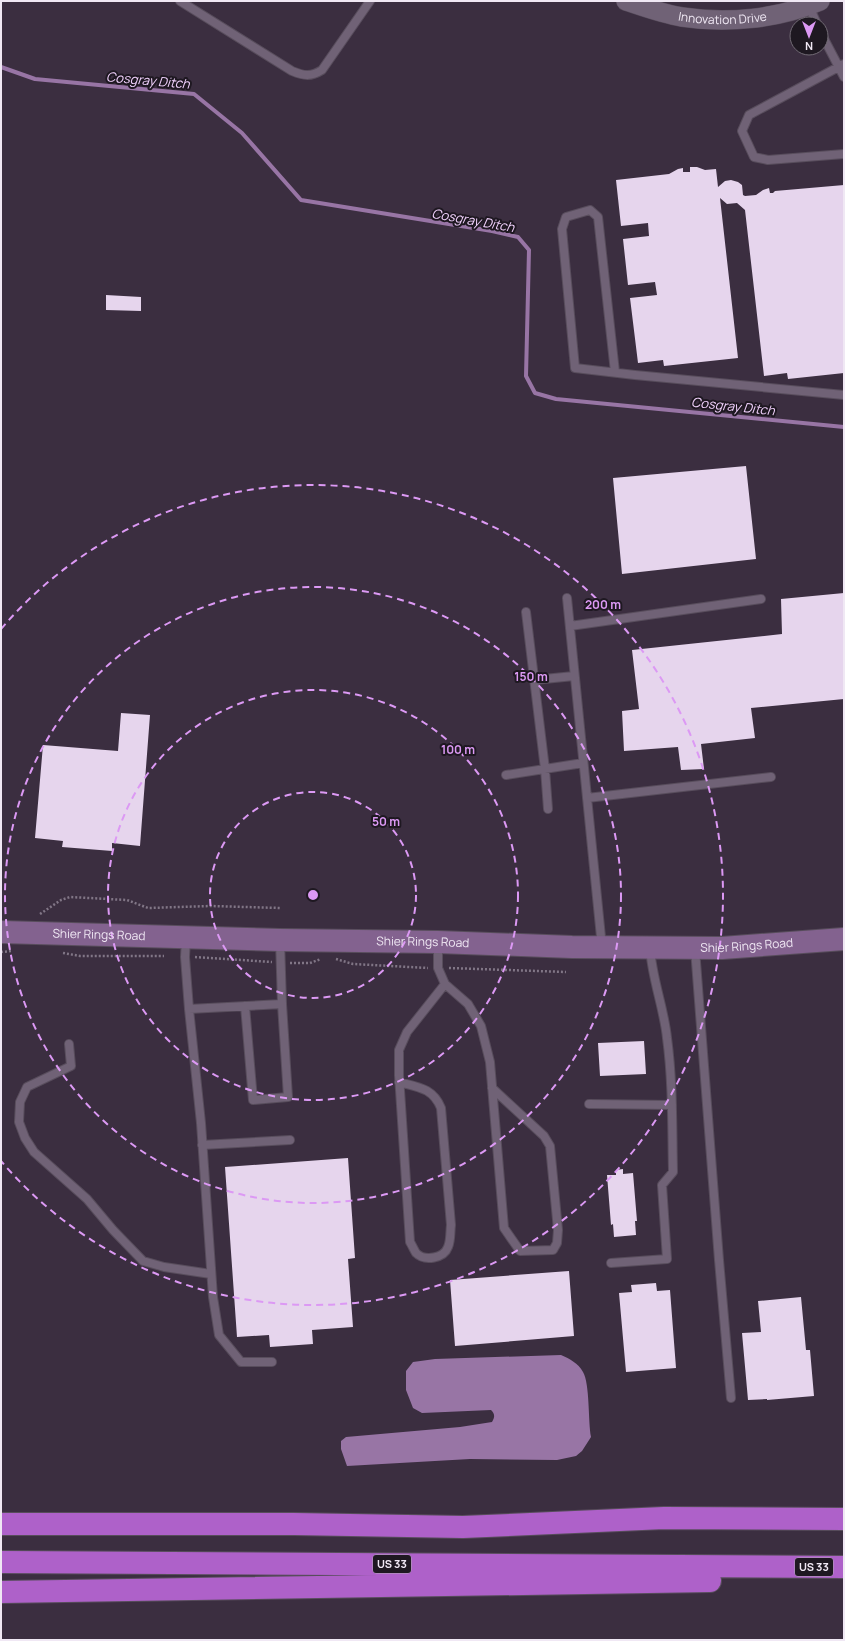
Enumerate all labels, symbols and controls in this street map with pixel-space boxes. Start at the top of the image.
street label: Innovation Drive [677,7,768,28]
north arrow [789,16,829,56]
text: N [805,39,813,54]
water label: Cosgray Ditch [105,67,192,93]
water label: Cosgray Ditch [430,204,517,236]
water label: Cosgray Ditch [690,393,777,419]
text: 200 m [585,596,621,613]
text: 150 m [514,668,548,685]
text: 100 m [441,741,475,758]
text: 50 m [372,813,400,830]
centre of rings [306,888,320,902]
street label: Shier Rings Road [52,924,146,944]
street label: Shier Rings Road [376,932,470,951]
street label: Shier Rings Road [700,934,794,956]
road number: US 33 [373,1555,411,1573]
road number: US 33 [795,1558,833,1576]

